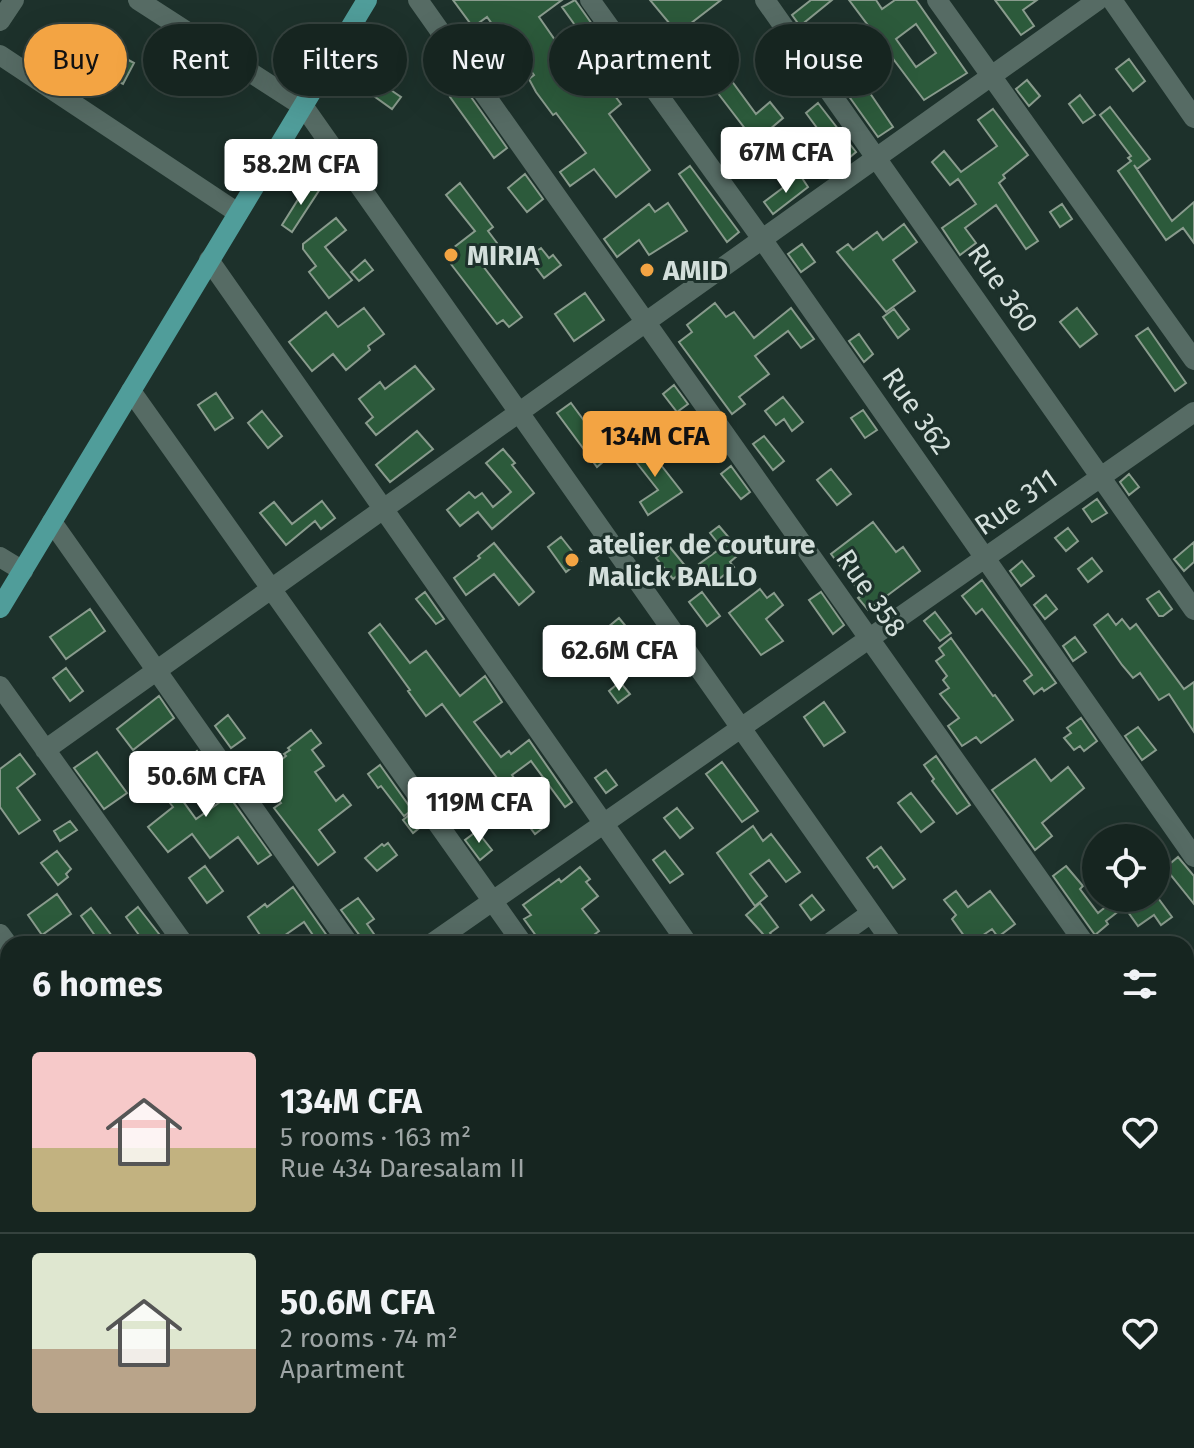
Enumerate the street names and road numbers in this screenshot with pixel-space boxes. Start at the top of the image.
street label: Rue 360 [961,237,1045,339]
street label: Rue 362 [875,361,959,461]
street label: Rue 311 [968,462,1064,542]
street label: Rue 358 [829,543,913,643]

